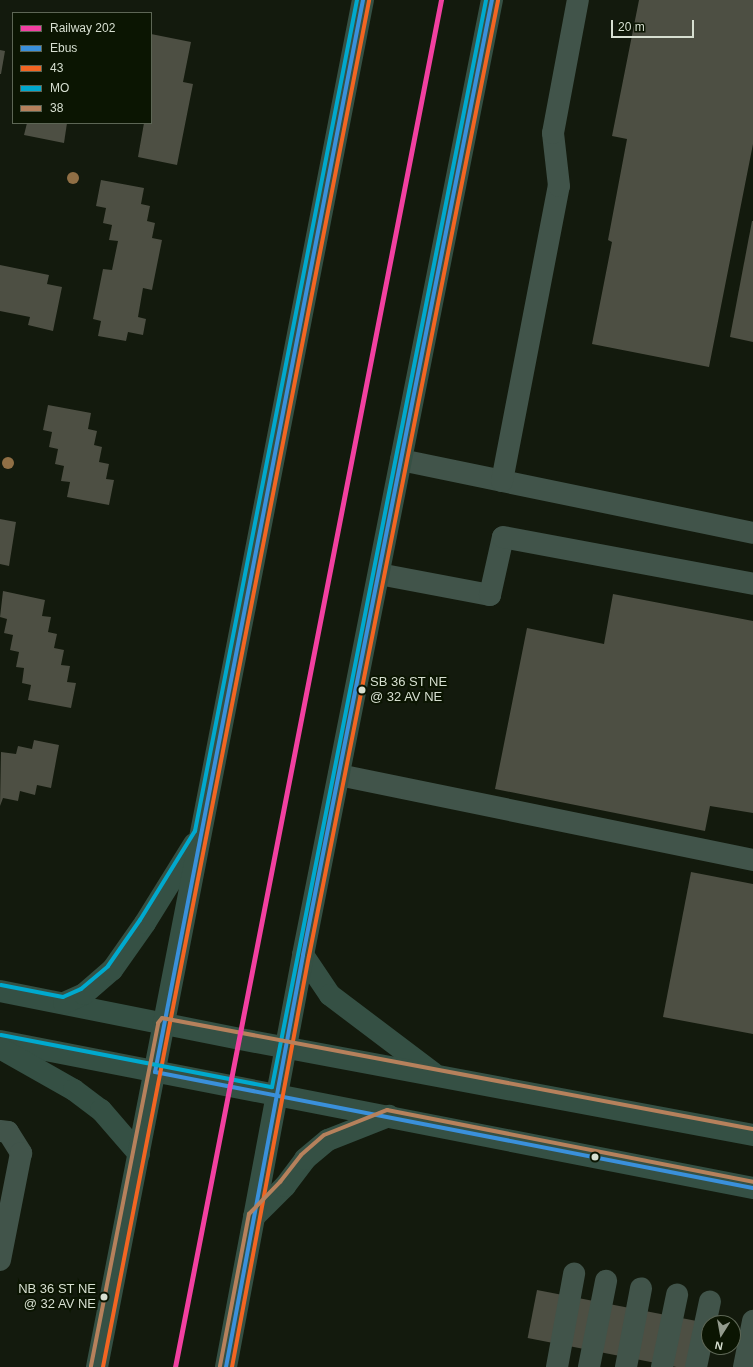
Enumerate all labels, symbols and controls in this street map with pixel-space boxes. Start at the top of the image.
legend [12,12,152,124]
scale bar [613,12,696,38]
text: 20 m [618,20,645,34]
text: Railway 202 [50,21,115,35]
text: Ebus [50,41,77,55]
text: 43 [50,61,63,75]
text: MO [50,81,69,95]
text: 38 [50,101,63,115]
place label: SB 36 ST NE @ 32 AV NE [370,675,447,706]
marker: SB 36 ST NE @ 32 AV NE [357,685,367,695]
unlabelled marker [590,1152,600,1162]
place label: NB 36 ST NE @ 32 AV NE [18,1282,96,1313]
marker: NB 36 ST NE @ 32 AV NE [99,1292,109,1302]
north arrow [701,1315,741,1355]
text: N [714,1339,724,1352]

